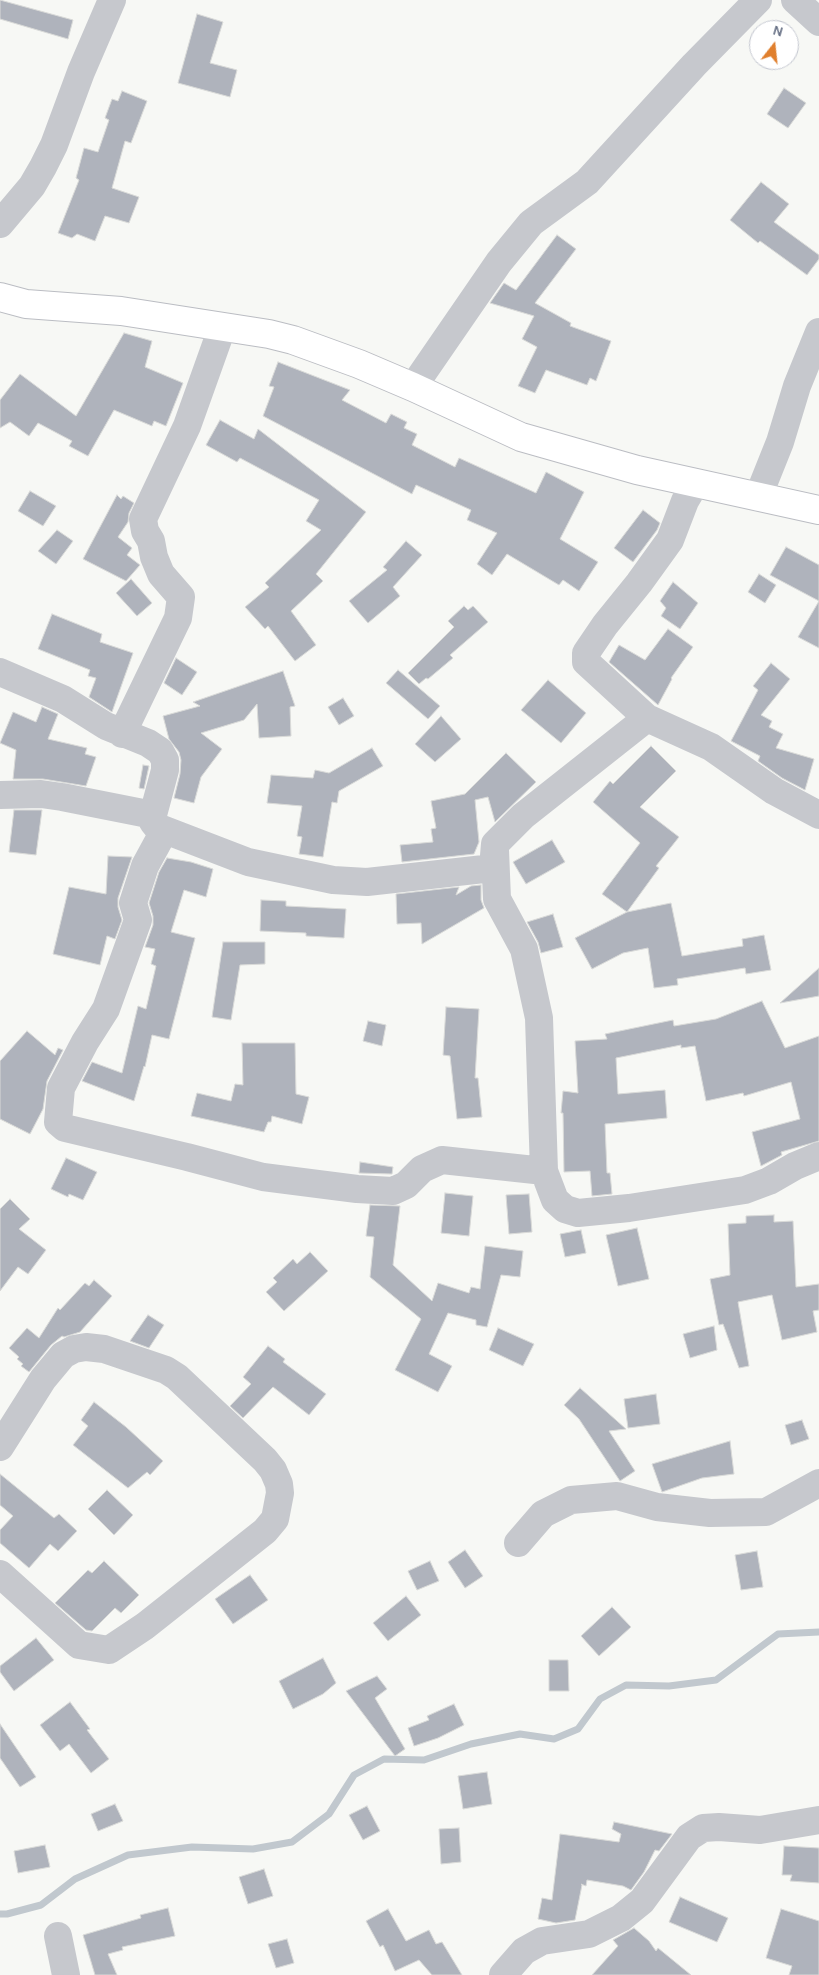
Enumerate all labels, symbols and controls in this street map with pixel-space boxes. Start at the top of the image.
north arrow [749,20,799,70]
text: N [771,22,785,41]

